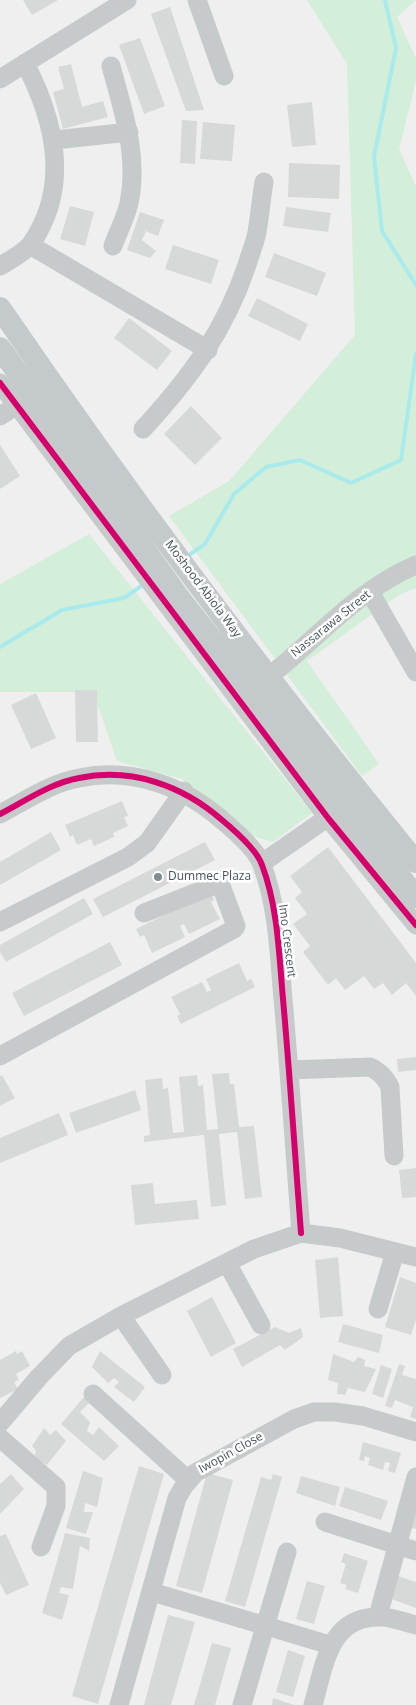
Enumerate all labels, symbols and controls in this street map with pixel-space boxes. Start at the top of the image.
street label: Moshood Abiola Way [162,538,244,640]
street label: Nassarawa Street [288,588,374,660]
place label: Dummec Plaza [168,870,251,884]
marker: Dummec Plaza [152,871,164,883]
street label: Imo Crescent [275,903,299,979]
street label: Iwopin Close [196,1429,266,1477]

